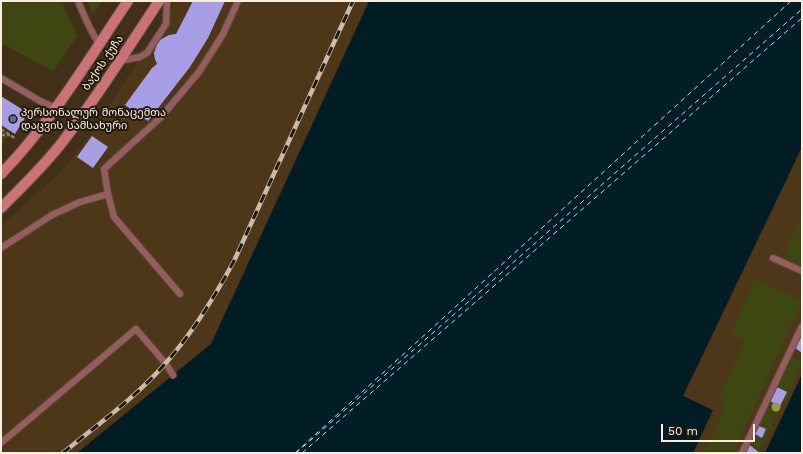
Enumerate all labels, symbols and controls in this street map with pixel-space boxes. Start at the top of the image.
street label: ბაქოს ქუჩა [80,33,126,93]
place label: პერსონალურ მონაცემთა დაცვის სამსახური [21,106,166,132]
marker: პერსონალურ მონაცემთა დაცვის სამსახური [8,114,18,124]
scale bar [663,416,757,442]
text: 50 m [668,424,698,438]

